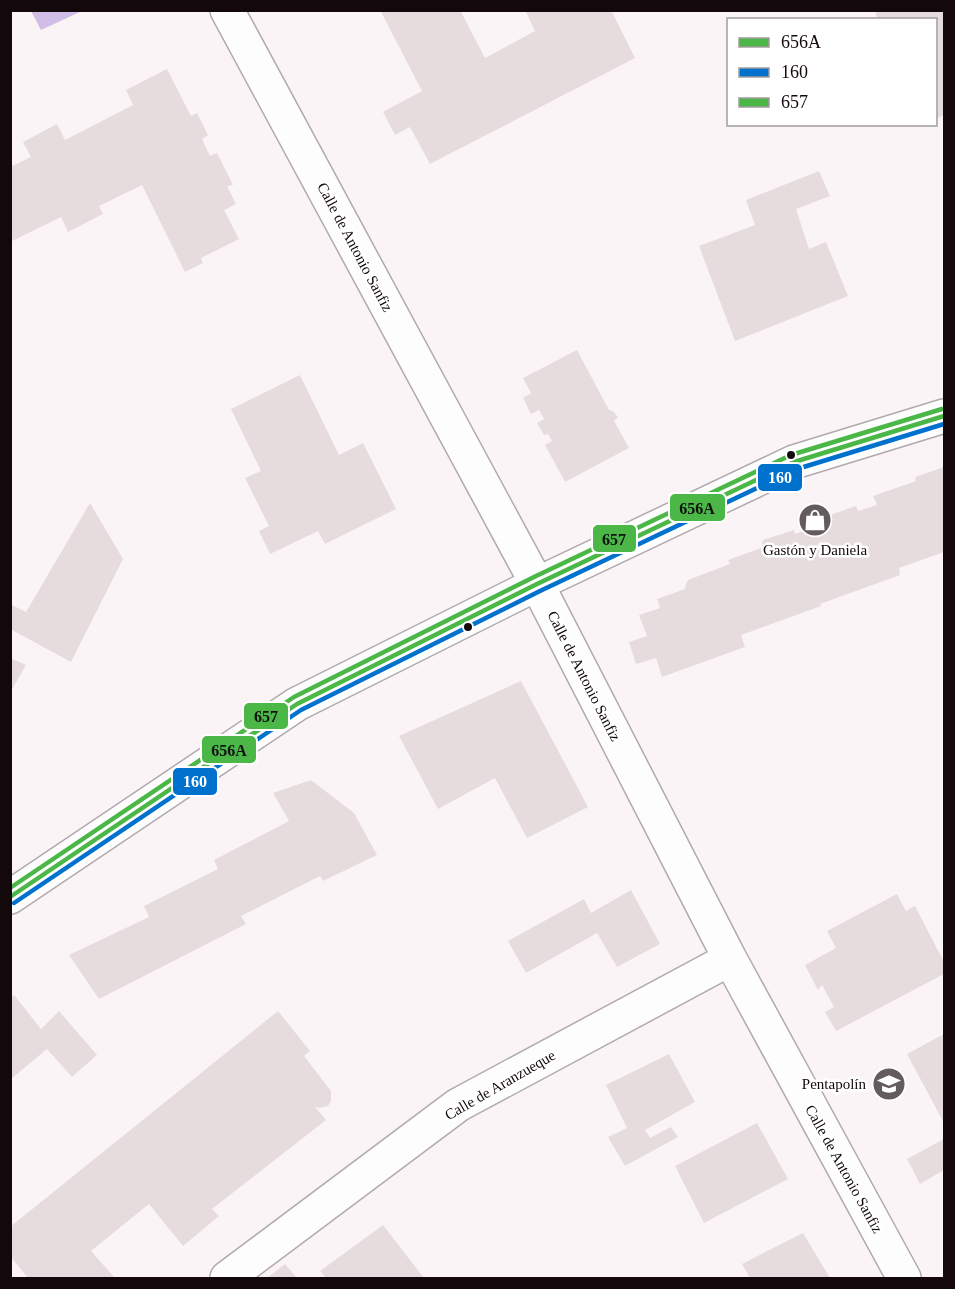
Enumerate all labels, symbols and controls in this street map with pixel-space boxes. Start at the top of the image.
legend [727,18,937,126]
text: 656A [781,32,821,52]
text: 160 [781,62,808,82]
text: 657 [781,92,808,112]
street label: Calle de Antonio Sanfiz [314,180,396,315]
unlabelled marker [785,449,797,461]
line badge: 160 [757,463,803,492]
text: 160 [768,469,792,486]
line badge: 656A [669,493,726,522]
text: 656A [679,500,715,517]
shop icon: Gastón y Daniela [797,502,833,538]
line badge: 657 [592,524,637,553]
text: 657 [602,531,626,548]
place label: Gastón y Daniela [763,542,867,558]
street label: Calle de Antonio Sanfiz [544,608,624,744]
unlabelled marker [462,621,474,633]
line badge: 657 [243,702,289,730]
text: 657 [254,708,278,725]
line badge: 656A [201,735,257,764]
text: 656A [211,742,247,759]
line badge: 160 [172,767,218,796]
text: 160 [183,773,207,790]
street label: Calle de Aranzueque [442,1047,558,1123]
school or university icon: Pentapolín [871,1066,907,1102]
place label: Pentapolín [802,1076,866,1092]
street label: Calle de Antonio Sanfiz [802,1102,886,1236]

